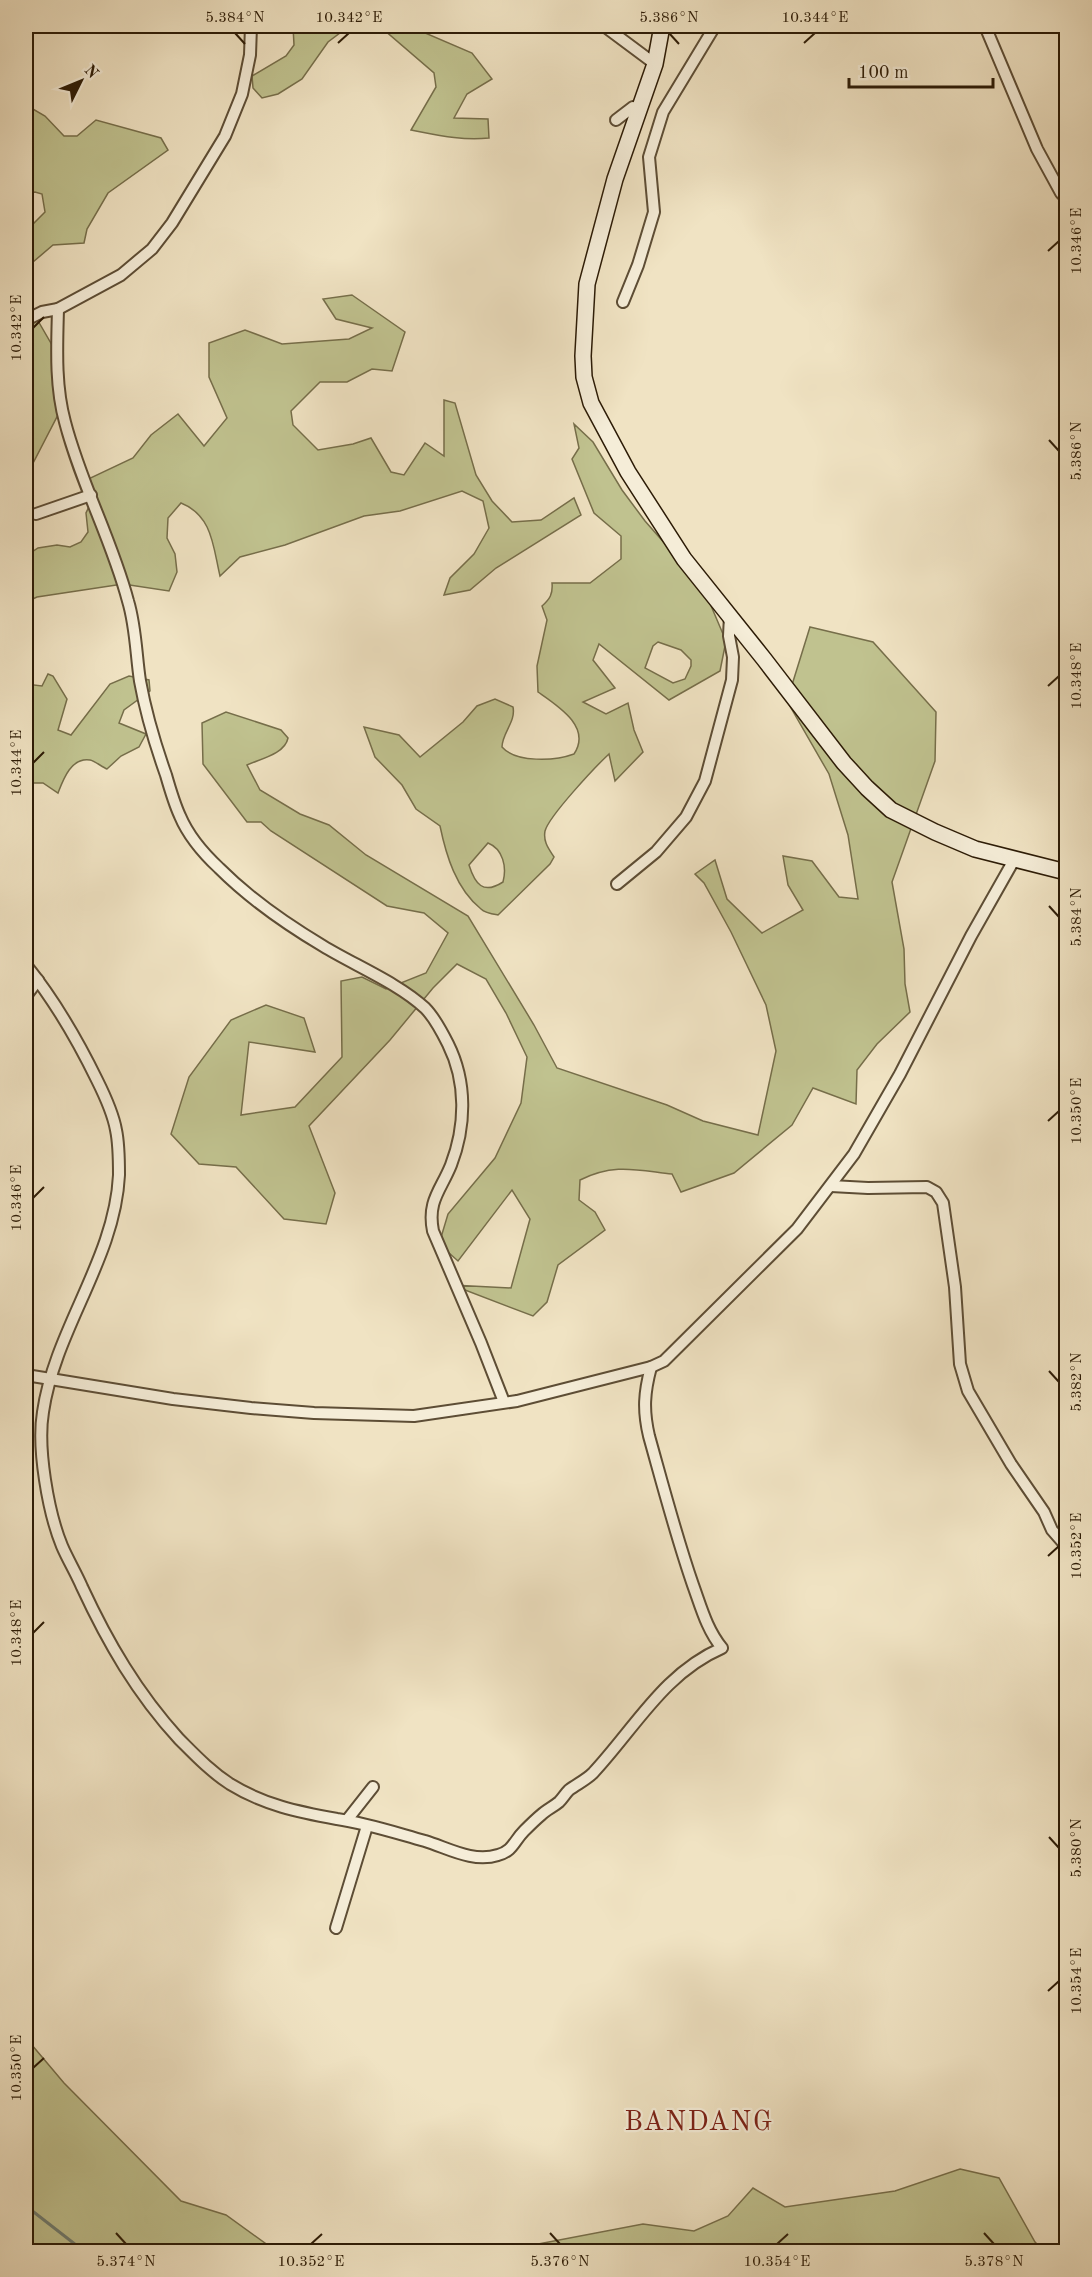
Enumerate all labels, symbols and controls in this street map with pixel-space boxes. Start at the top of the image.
text: 5.384°N [205,11,265,26]
text: 10.342°E [316,11,382,26]
text: 5.386°N [639,11,699,26]
text: 10.344°E [782,11,848,26]
north arrow [51,51,111,111]
scale bar [849,51,993,89]
text: N [80,62,101,83]
text: 100 m [858,64,909,82]
text: 10.346°E [1070,208,1085,274]
text: 10.342°E [10,295,25,361]
text: 5.386°N [1070,421,1085,481]
text: 10.348°E [1070,643,1085,709]
text: 10.344°E [10,730,25,796]
text: 5.384°N [1070,887,1085,947]
text: 10.350°E [1070,1078,1085,1144]
text: 10.346°E [10,1165,25,1231]
text: 5.382°N [1070,1352,1085,1412]
text: 10.352°E [1070,1513,1085,1579]
text: 10.348°E [10,1600,25,1666]
text: 5.380°N [1070,1818,1085,1878]
text: 10.354°E [1070,1948,1085,2014]
text: 10.350°E [10,2035,25,2101]
district label: BANDANG [624,2109,774,2136]
text: 5.374°N [96,2255,156,2270]
text: 10.352°E [278,2255,344,2270]
text: 5.376°N [530,2255,590,2270]
text: 10.354°E [744,2255,810,2270]
text: 5.378°N [964,2255,1024,2270]

